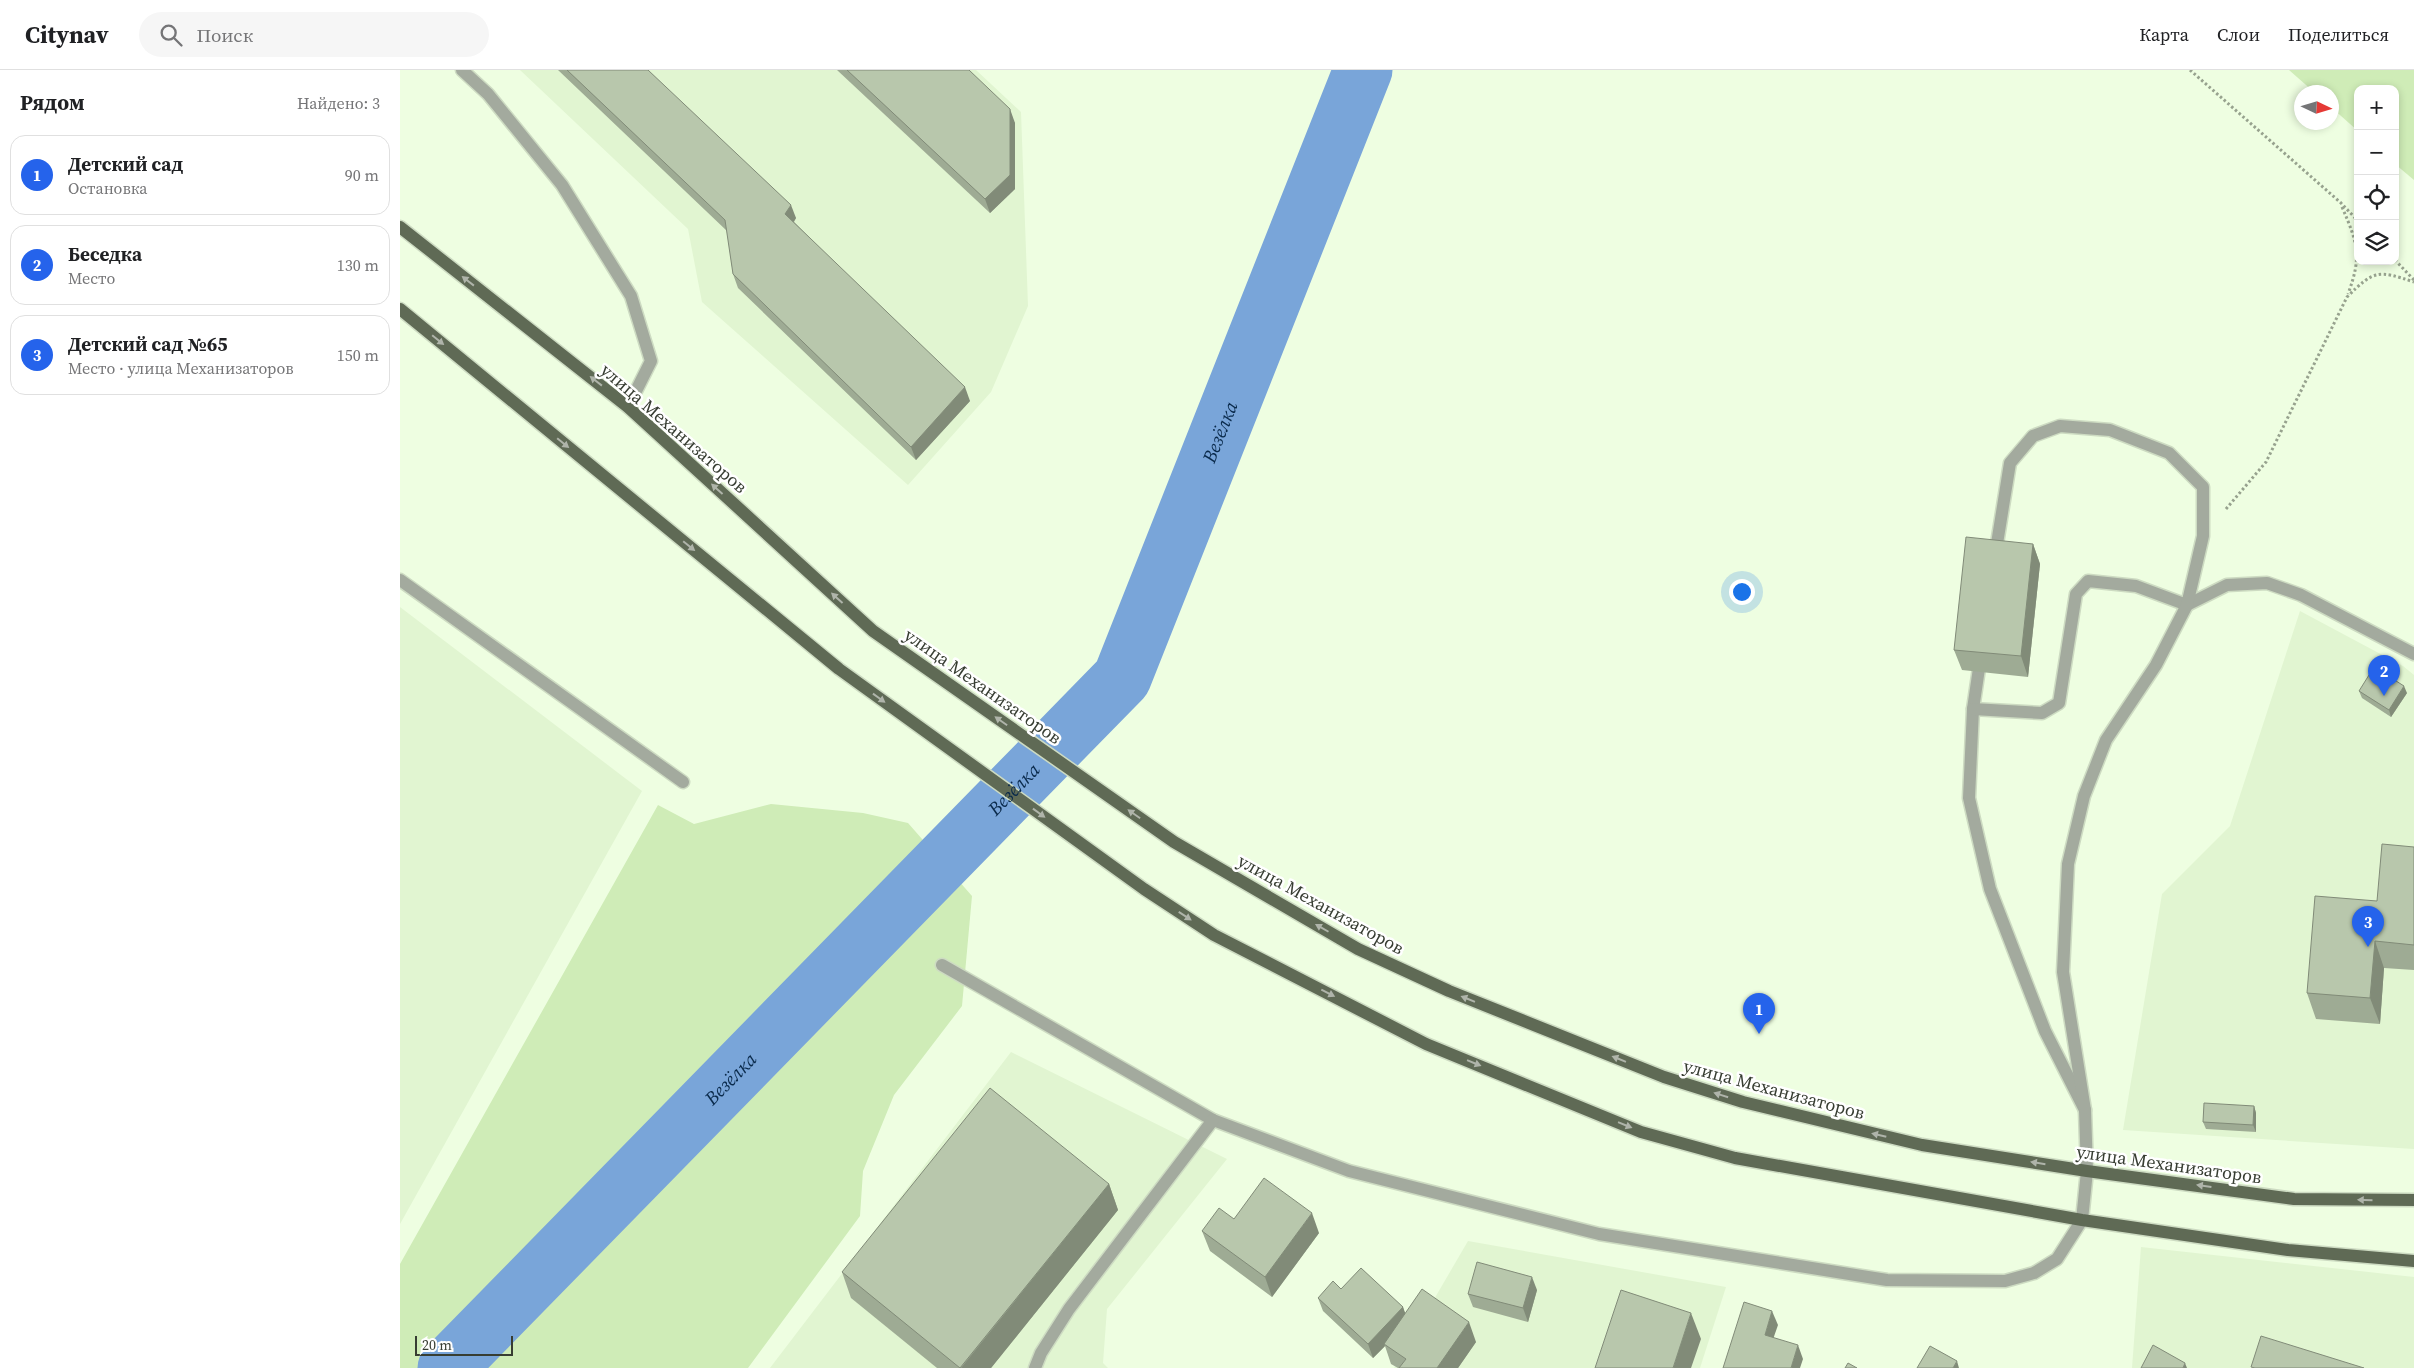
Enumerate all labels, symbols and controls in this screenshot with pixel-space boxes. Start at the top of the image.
search box [139,12,489,57]
text: Citynav [25,18,109,51]
icon: search [157,21,185,49]
text: Поиск [197,22,253,48]
text: Карта [2139,22,2189,47]
text: Слои [2217,22,2260,47]
text: Поделиться [2288,22,2389,47]
north arrow [2294,85,2339,130]
map controls [2354,85,2399,265]
button: + [2354,85,2399,130]
text: Рядом [20,88,85,117]
text: Найдено: 3 [297,92,380,114]
button: − [2354,130,2399,175]
text: Детский сад [68,151,183,177]
text: 1 [33,164,41,186]
text: 90 m [345,164,379,186]
button: locate [2354,175,2399,220]
text: Остановка [68,177,147,199]
button: layers [2354,220,2399,265]
text: Беседка [68,241,142,267]
text: 2 [33,254,41,276]
text: 130 m [337,254,379,276]
text: Место [68,267,115,289]
one-way arrow [462,275,475,286]
text: Детский сад №65 [68,331,228,357]
one-way arrow [431,334,443,346]
text: 3 [33,344,41,366]
text: 150 m [337,344,379,366]
text: Место · улица Механизаторов [68,357,293,379]
street label: улица Механизаторов [595,357,753,499]
one-way arrow [589,376,602,387]
water label: Везёлка [1195,397,1243,467]
one-way arrow [557,438,570,449]
one-way arrow [712,483,724,495]
one-way arrow [682,541,695,552]
your location [1729,579,1755,605]
one-way arrow [832,592,844,604]
street label: улица Механизаторов [899,622,1067,750]
pin: 2 [2368,655,2400,696]
one-way arrow [872,693,886,703]
one-way arrow [995,716,1008,726]
water label: Везёлка [981,757,1045,822]
one-way arrow [1032,808,1046,818]
one-way arrow [1128,809,1141,819]
street label: улица Механизаторов [1233,848,1409,960]
pin: 3 [2352,906,2384,947]
one-way arrow [1178,911,1192,921]
one-way arrow [1315,923,1328,932]
one-way arrow [1321,989,1335,997]
pin: 1 [1743,993,1775,1034]
one-way arrow [1460,995,1475,1003]
water label: Везёлка [698,1046,762,1111]
street label: улица Механизаторов [1681,1053,1867,1125]
one-way arrow [1611,1055,1626,1063]
one-way arrow [1467,1060,1481,1068]
one-way arrow [1713,1091,1728,1099]
one-way arrow [1617,1122,1632,1130]
one-way arrow [1871,1131,1886,1139]
street label: улица Механизаторов [2075,1139,2263,1189]
one-way arrow [2030,1159,2046,1167]
one-way arrow [2195,1182,2211,1190]
one-way arrow [2357,1195,2373,1203]
scale bar [415,1333,512,1356]
text: 20 m [422,1335,452,1355]

